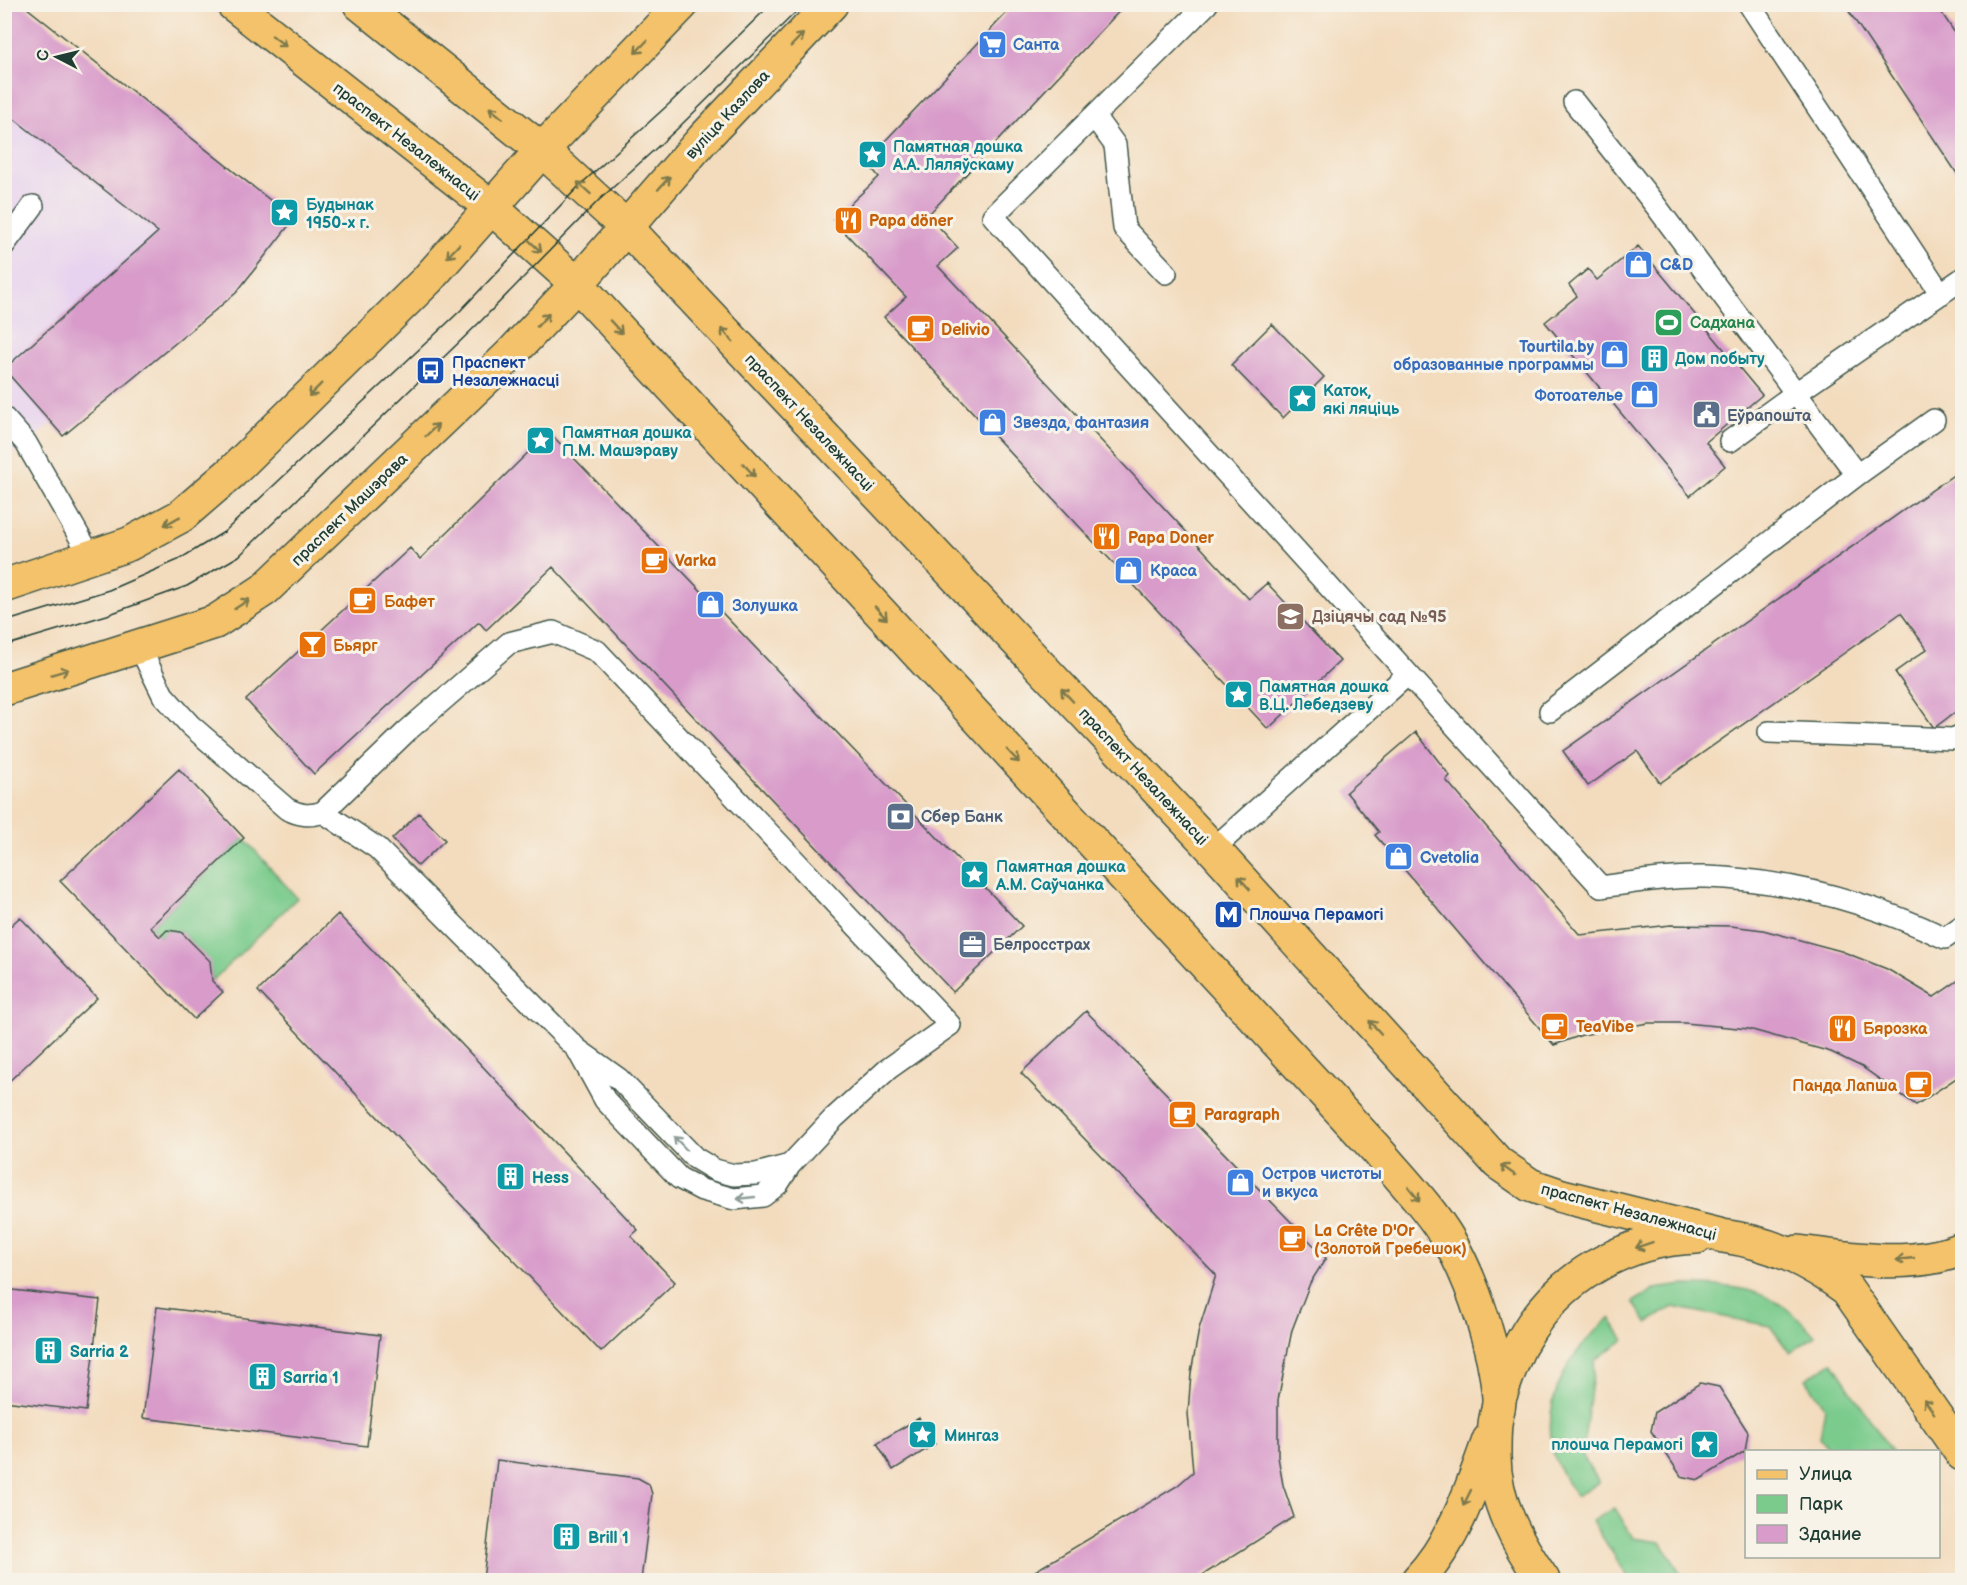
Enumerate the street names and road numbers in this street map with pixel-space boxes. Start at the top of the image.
street label: вуліца Казлова [682,66,775,163]
street label: праспект Незалежнасці [329,79,483,205]
street label: праспект Незалежнасці [740,350,878,496]
street label: праспект Машэрава [288,449,412,570]
street label: праспект Незалежнасці [1074,704,1212,850]
street label: праспект Незалежнасці [1539,1180,1718,1245]

